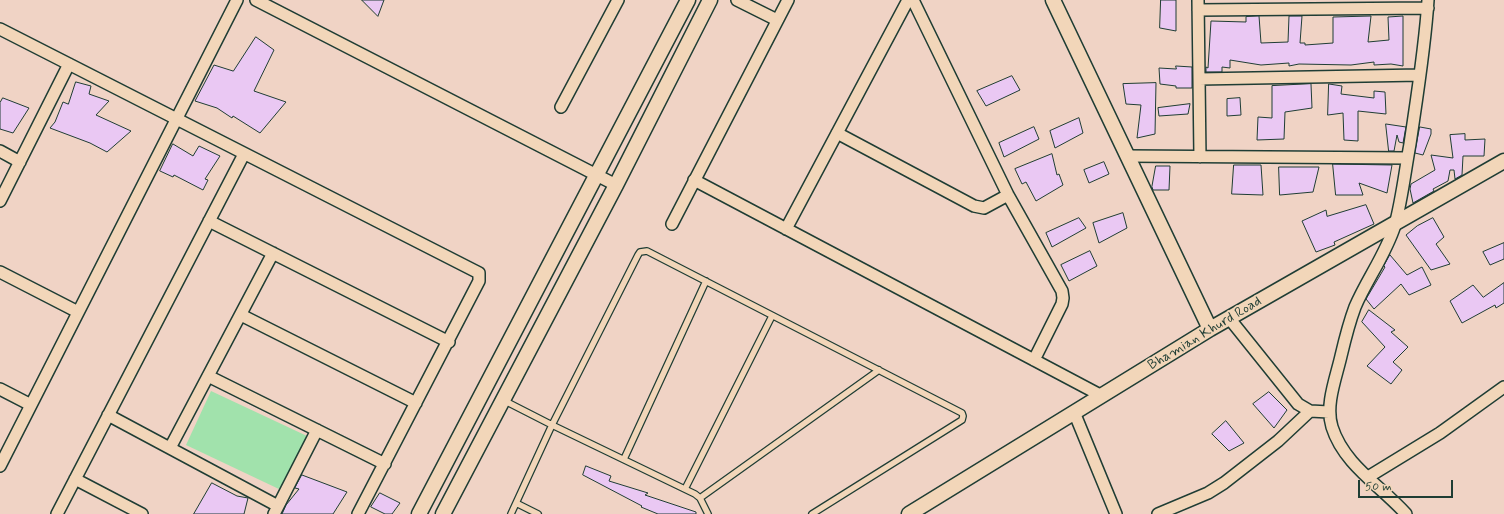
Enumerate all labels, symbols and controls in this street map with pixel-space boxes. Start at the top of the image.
street label: Bhamian Khurd Road [1145,293,1265,375]
scale bar [1360,472,1455,498]
text: 50 m [1365,479,1392,495]

